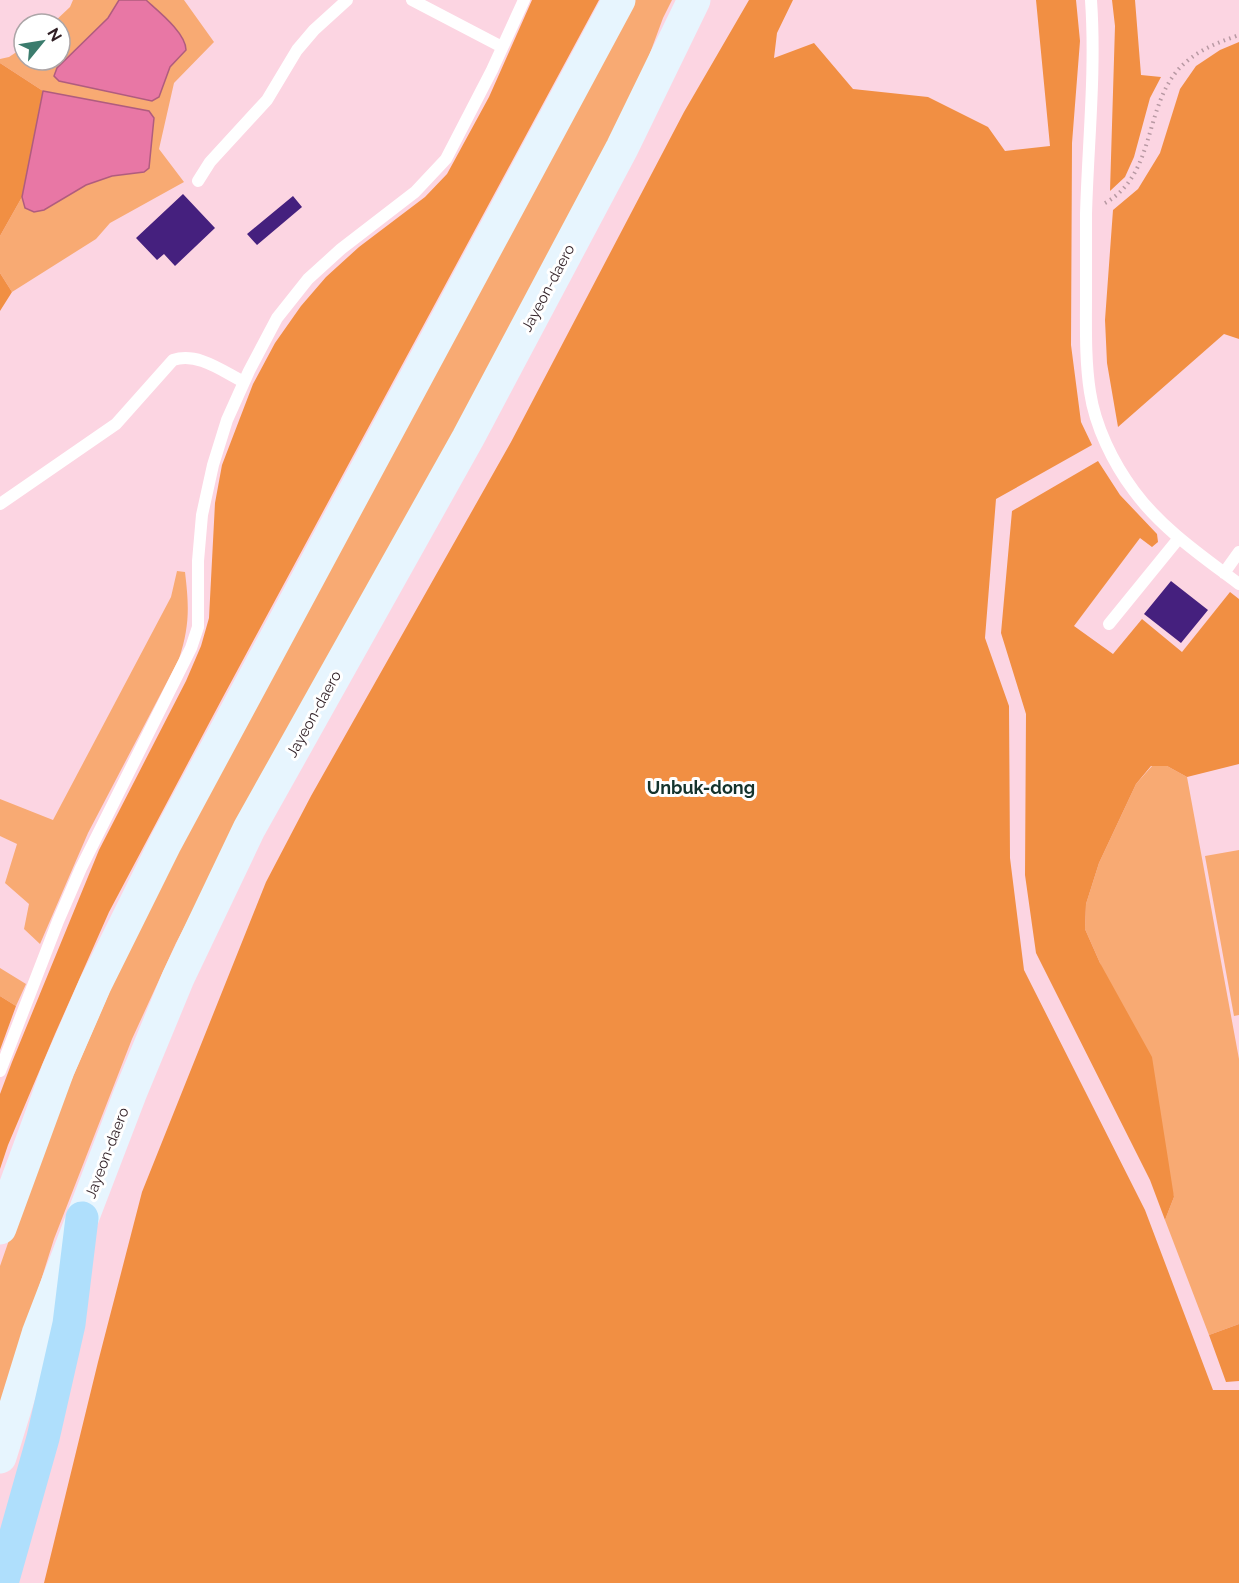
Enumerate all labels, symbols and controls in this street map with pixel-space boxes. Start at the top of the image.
north arrow [12,12,72,72]
text: N [43,25,66,45]
street label: Jayeon-daero [518,241,578,335]
street label: Jayeon-daero [283,668,345,760]
district label: Unbuk-dong [647,777,755,798]
street label: Jayeon-daero [81,1105,133,1201]

